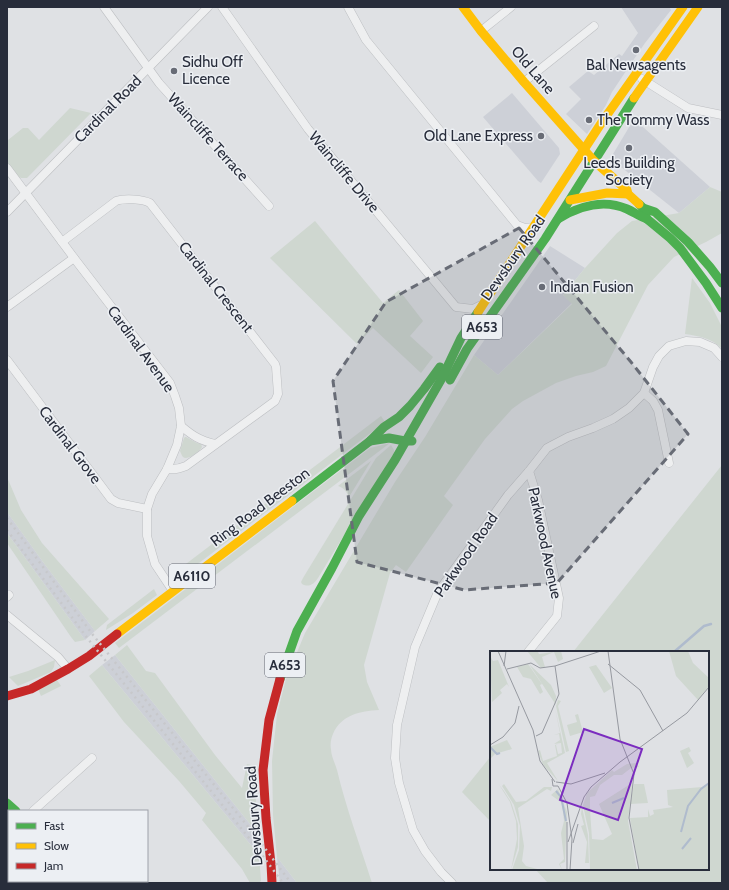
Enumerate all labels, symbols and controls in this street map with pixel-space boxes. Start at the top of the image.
street label: Old Lane [507,42,559,98]
marker: Bal Newsagents [631,45,641,55]
place label: Sidhu Off Licence [182,53,243,88]
place label: Bal Newsagents [586,56,686,74]
marker: Sidhu Off Licence [169,66,179,76]
street label: Cardinal Road [71,72,145,146]
street label: Waincliffe Terrace [164,89,252,185]
place label: The Tommy Wass [597,111,709,129]
marker: The Tommy Wass [584,115,594,125]
place label: Old Lane Express [424,127,533,145]
street label: Waincliffe Drive [305,128,383,216]
marker: Old Lane Express [536,131,546,141]
marker: Leeds Building Society [624,143,634,153]
place label: Leeds Building Society [583,154,675,189]
street label: Dewsbury Road [477,212,549,304]
street label: Cardinal Crescent [175,238,257,336]
place label: Indian Fusion [550,278,634,296]
marker: Indian Fusion [537,282,547,292]
street label: Cardinal Avenue [104,302,179,396]
road number: A653 [462,315,502,339]
street label: Cardinal Grove [35,403,105,488]
street label: Ring Road Beeston [207,464,313,550]
street label: Parkwood Avenue [524,486,566,601]
street label: Parkwood Road [430,509,502,601]
road number: A6110 [169,564,215,588]
inset map [490,651,709,870]
road number: A653 [265,653,305,677]
street label: Dewsbury Road [242,765,266,867]
legend [8,810,148,882]
text: Fast [44,818,64,833]
text: Slow [44,838,69,853]
text: Jam [43,858,63,873]

